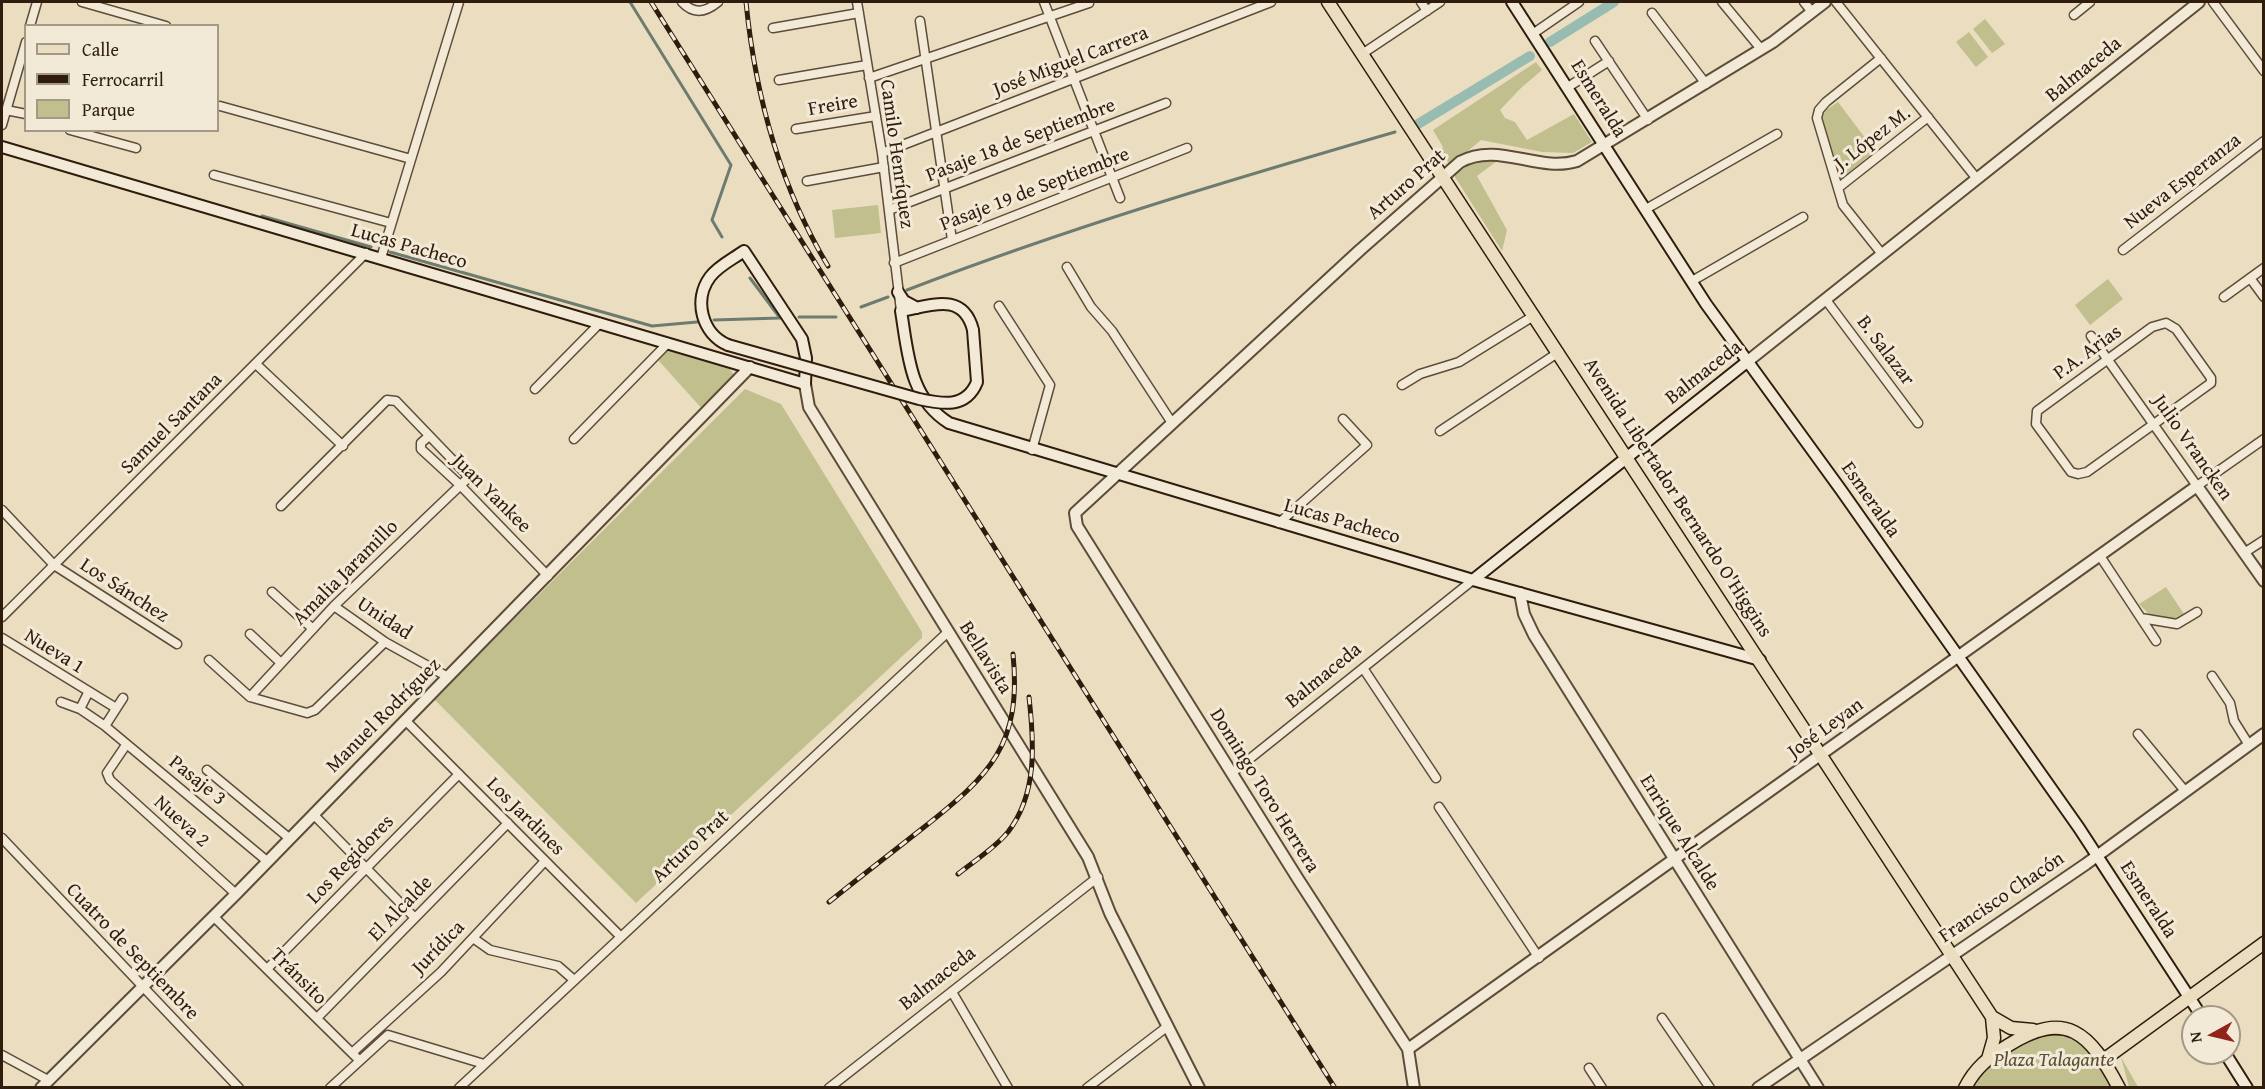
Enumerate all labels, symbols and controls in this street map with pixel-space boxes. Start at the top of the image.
street label: José Miguel Carrera [990,21,1152,103]
legend [24,24,219,132]
street label: Balmaceda [2041,32,2127,108]
text: Calle [82,36,119,63]
street label: Esmeralda [1565,56,1631,142]
text: Ferrocarril [82,66,164,93]
street label: Camilo Henríquez [874,78,918,230]
street label: Freire [806,90,860,122]
street label: Pasaje 18 de Septiembre [923,94,1119,188]
text: Parque [82,96,135,123]
street label: J. López M. [1830,102,1916,176]
street label: Nueva Esperanza [2120,129,2246,235]
street label: Pasaje 19 de Septiembre [937,143,1133,237]
street label: Arturo Prat [1363,144,1451,226]
street label: Lucas Pacheco [348,219,470,275]
street label: B. Salazar [1851,311,1919,391]
street label: P.A. Arias [2049,320,2127,386]
street label: Balmaceda [1661,336,1747,410]
street label: Avenida Libertador Bernardo O'Higgins [1577,354,1777,642]
street label: Samuel Santana [116,368,228,480]
street label: Julio Vrancken [2147,390,2237,506]
street label: Juan Yankee [446,449,536,539]
street label: Esmeralda [1835,457,1905,543]
street label: Lucas Pacheco [1281,494,1403,550]
street label: Amalia Jaramillo [288,515,404,631]
street label: Los Sánchez [75,554,173,628]
street label: Unidad [352,592,416,646]
street label: Bellavista [953,617,1017,699]
street label: Nueva 1 [20,624,88,680]
street label: Balmaceda [1281,638,1367,714]
street label: Manuel Rodríguez [322,654,446,778]
street label: José Leyan [1783,694,1869,764]
street label: Domingo Toro Herrera [1204,704,1324,878]
street label: Pasaje 3 [164,751,230,811]
street label: Enrique Alcalde [1634,771,1724,895]
street label: Los Jardines [481,773,569,861]
street label: Nueva 2 [148,791,214,853]
street label: Arturo Prat [648,805,734,889]
street label: Los Regidores [302,810,400,910]
street label: Francisco Chacón [1935,847,2069,949]
street label: Esmeralda [2114,857,2182,943]
street label: El Alcalde [364,871,438,947]
street label: Cuatro de Septiembre [60,878,204,1026]
street label: Jurídica [408,916,470,980]
street label: Balmaceda [895,942,981,1016]
street label: Tránsito [264,943,332,1011]
north arrow [2181,1005,2241,1065]
text: N [2183,1030,2208,1044]
park label: Plaza Talagante [1994,1049,2114,1073]

